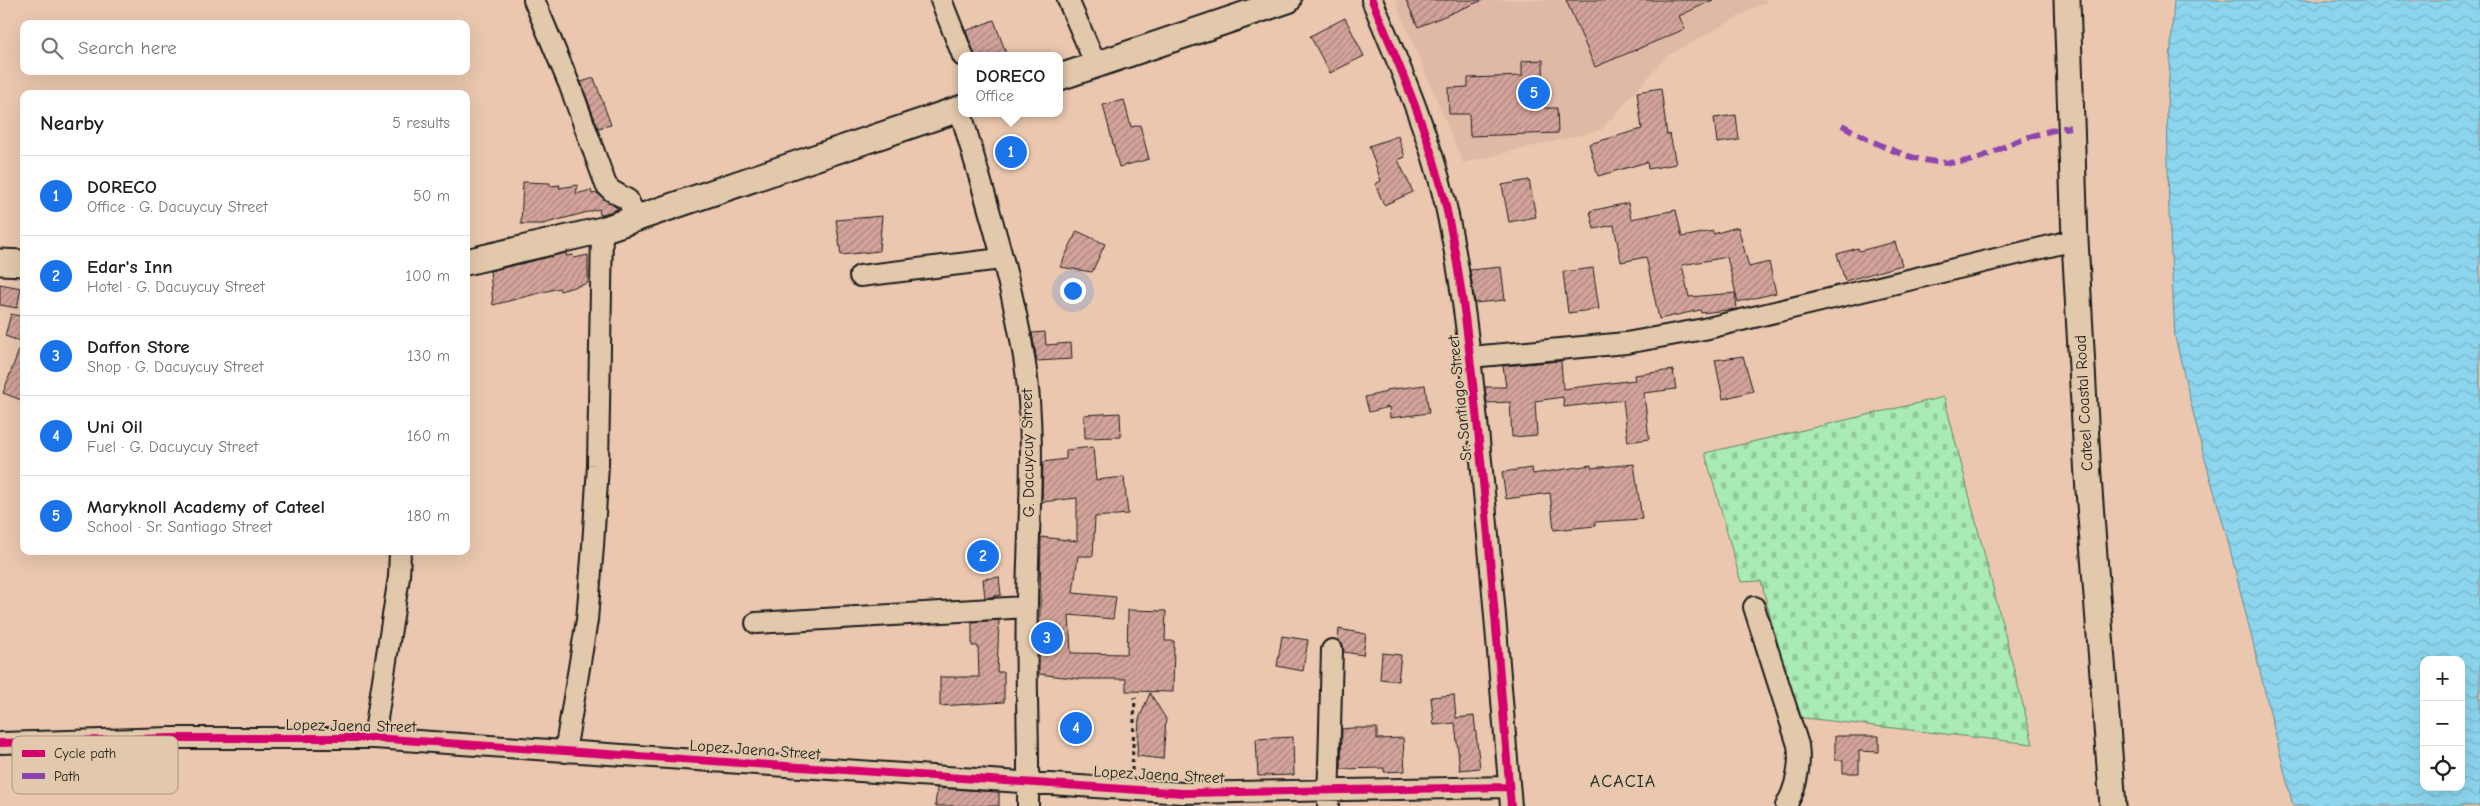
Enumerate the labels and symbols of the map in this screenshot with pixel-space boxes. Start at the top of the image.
pin: 5 [1518,74,1550,112]
pin: 1 [995,133,1027,171]
your location [1060,278,1086,304]
street label: Sr. Santiago Street [1444,334,1476,462]
street label: Cateel Coastal Road [2071,335,2097,471]
street label: G. Dacuycuy Street [1018,388,1038,518]
pin: 2 [967,537,999,575]
pin: 3 [1031,619,1063,657]
pin: 4 [1060,709,1092,747]
street label: Lopez Jaena Street [285,716,417,736]
legend [12,736,178,794]
street label: Lopez Jaena Street [689,736,821,764]
text: Cycle path [54,745,116,762]
street label: Lopez Jaena Street [1093,763,1225,787]
text: Path [54,768,80,785]
district label: ACACIA [1590,771,1656,792]

